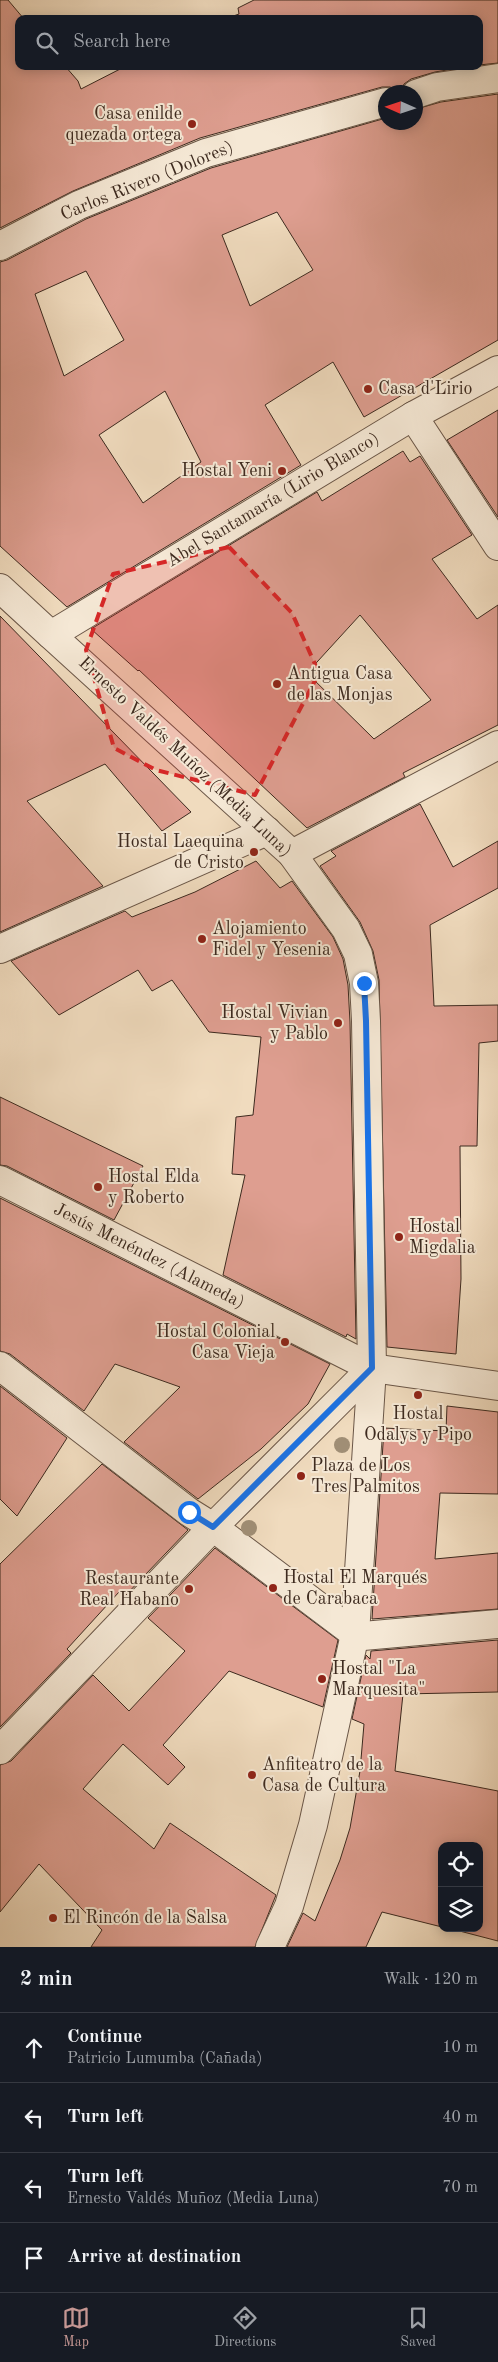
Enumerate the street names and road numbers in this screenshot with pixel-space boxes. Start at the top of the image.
street label: Carlos Rivero (Dolores) [58,137,236,224]
street label: Abel Santamaría (Lirio Blanco) [163,428,382,571]
street label: Ernesto Valdés Muñoz (Media Luna) [75,653,296,860]
street label: Jesús Menéndez (Alameda) [51,1199,248,1312]

